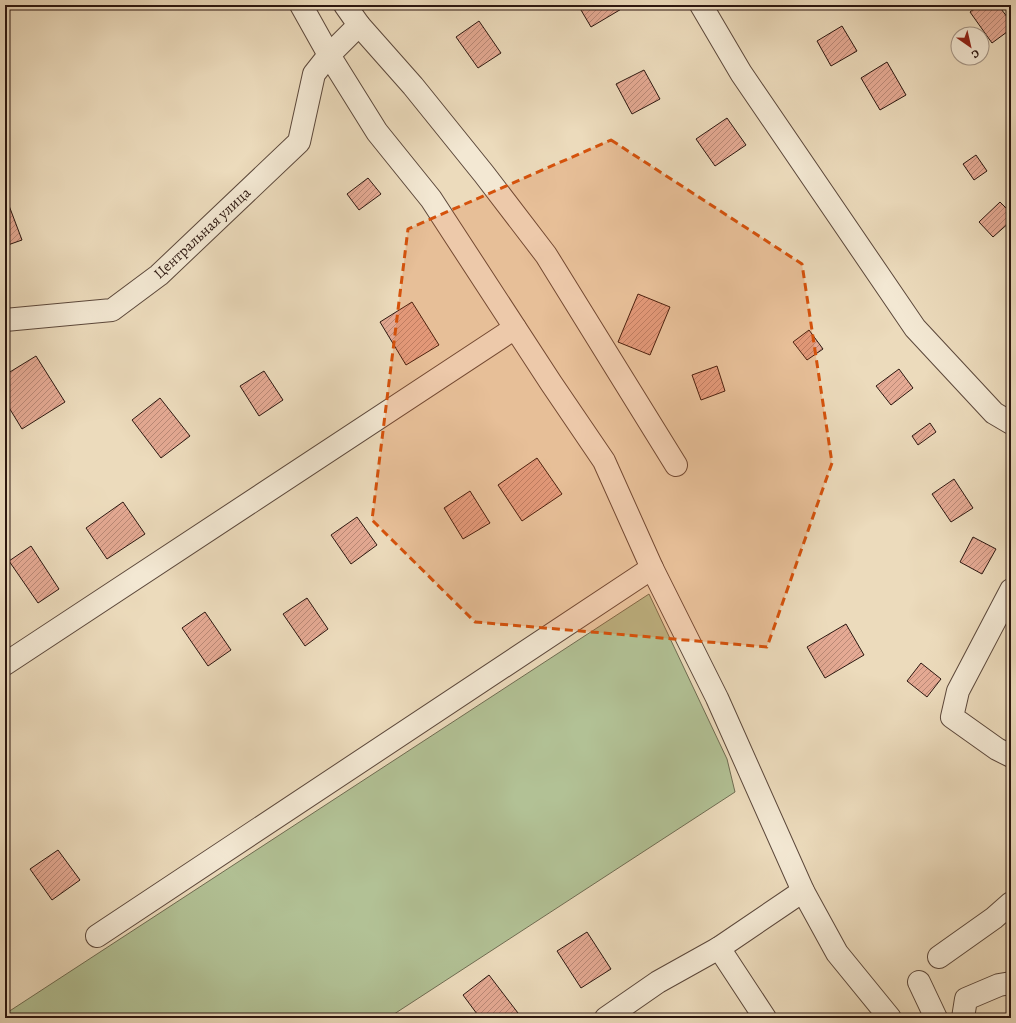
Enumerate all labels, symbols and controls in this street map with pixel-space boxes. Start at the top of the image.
north arrow [950,26,990,66]
text: С [968,46,982,62]
street label: Центральная улица [149,183,255,283]

